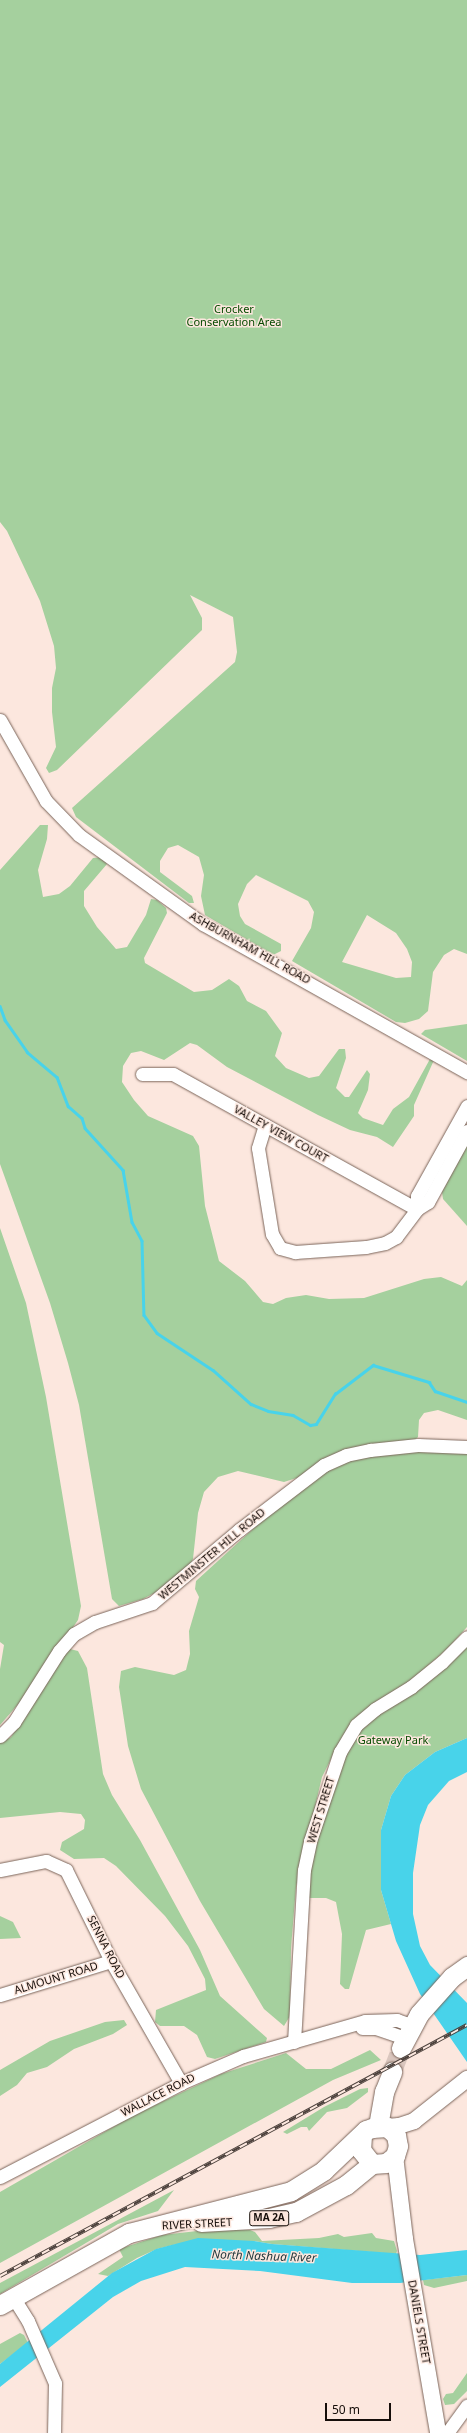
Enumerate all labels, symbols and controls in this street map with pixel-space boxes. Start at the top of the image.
park label: Crocker Conservation Area [186,303,282,329]
street label: ASHBURNHAM HILL ROAD [187,909,313,987]
street label: VALLEY VIEW COURT [232,1103,330,1165]
street label: WESTMINSTER HILL ROAD [156,1506,268,1602]
park label: Gateway Park [358,1733,428,1747]
street label: WEST STREET [305,1775,337,1845]
street label: SENNA ROAD [84,1913,128,1981]
street label: ALMOUNT ROAD [12,1959,100,1997]
street label: WALLACE ROAD [119,2071,197,2119]
road number: MA 2A [249,2210,289,2226]
street label: RIVER STREET [162,2216,232,2232]
water label: North Nashua River [211,2247,317,2265]
street label: DANIELS STREET [405,2279,433,2365]
scale bar [327,2395,393,2421]
text: 50 m [332,2401,360,2418]

